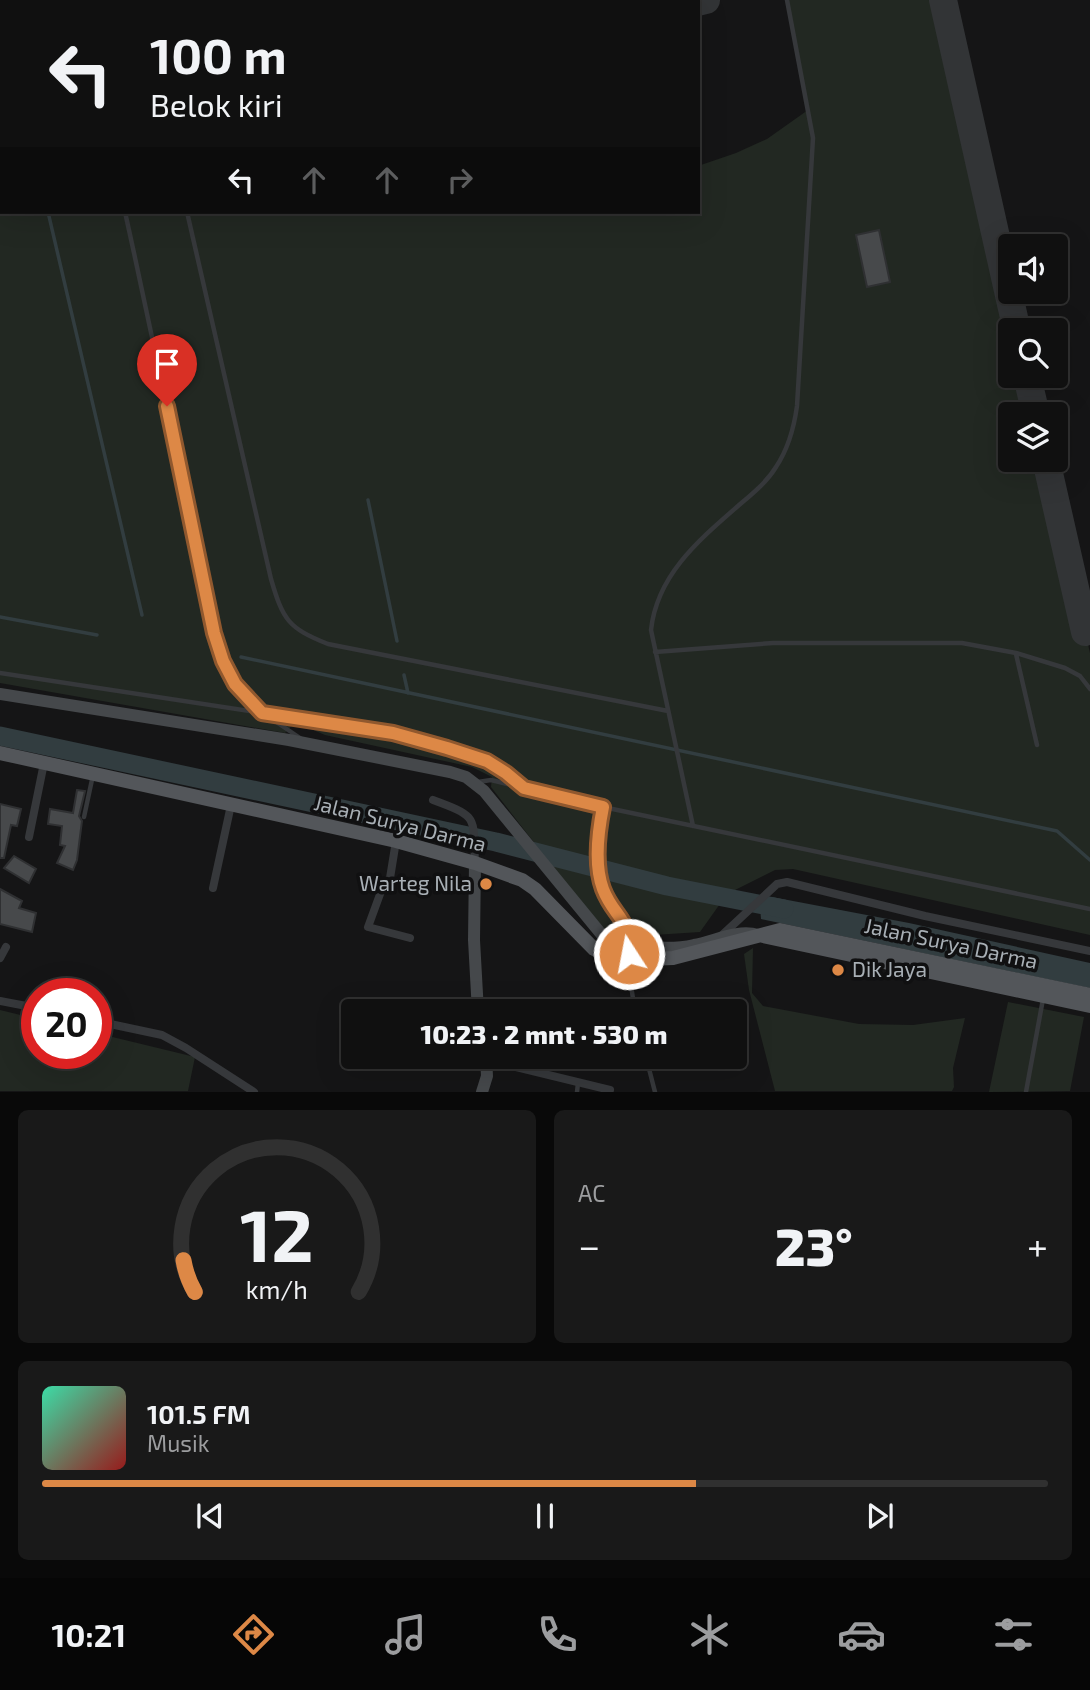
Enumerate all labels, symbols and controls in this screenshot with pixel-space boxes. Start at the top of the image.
text: 100 m [150,25,287,84]
icon: left [35,28,126,119]
text: Belok kiri [150,85,283,123]
icon: left [222,161,260,199]
icon: ahead [295,161,333,199]
icon: ahead [368,161,406,199]
icon: right [441,161,479,199]
map controls [998,234,1068,472]
button: sound [998,234,1068,304]
button: search [998,318,1068,388]
pin [137,334,197,406]
icon: arrive [148,345,186,383]
button: layers [998,402,1068,472]
street label: Jalan Surya Darma [312,789,489,856]
place label: Warteg Nila [359,870,472,895]
marker: Warteg Nila [478,876,494,892]
street label: Jalan Surya Darma [862,912,1040,973]
position arrow [592,917,666,991]
place label: Dik Jaya [852,956,927,981]
marker: Dik Jaya [830,962,846,978]
speed limit sign: 20 [21,978,112,1069]
text: 10:23 · 2 mnt · 530 m [421,1018,667,1049]
text: AC [578,1179,605,1207]
text: 12 [240,1190,314,1278]
text: 23° [775,1214,853,1276]
text: − [578,1222,600,1268]
text: + [1027,1222,1048,1268]
text: km/h [246,1274,308,1304]
text: 101.5 FM [147,1398,250,1429]
text: Musik [147,1429,209,1457]
icon: previous [191,1497,229,1535]
icon: pause [526,1497,564,1535]
icon: next [861,1497,899,1535]
icon: directions [229,1610,278,1659]
icon: music [381,1610,430,1659]
icon: phone [533,1610,582,1659]
icon: climate [685,1610,734,1659]
icon: car [837,1610,886,1659]
icon: filters [989,1610,1038,1659]
text: 10:21 [52,1615,126,1653]

